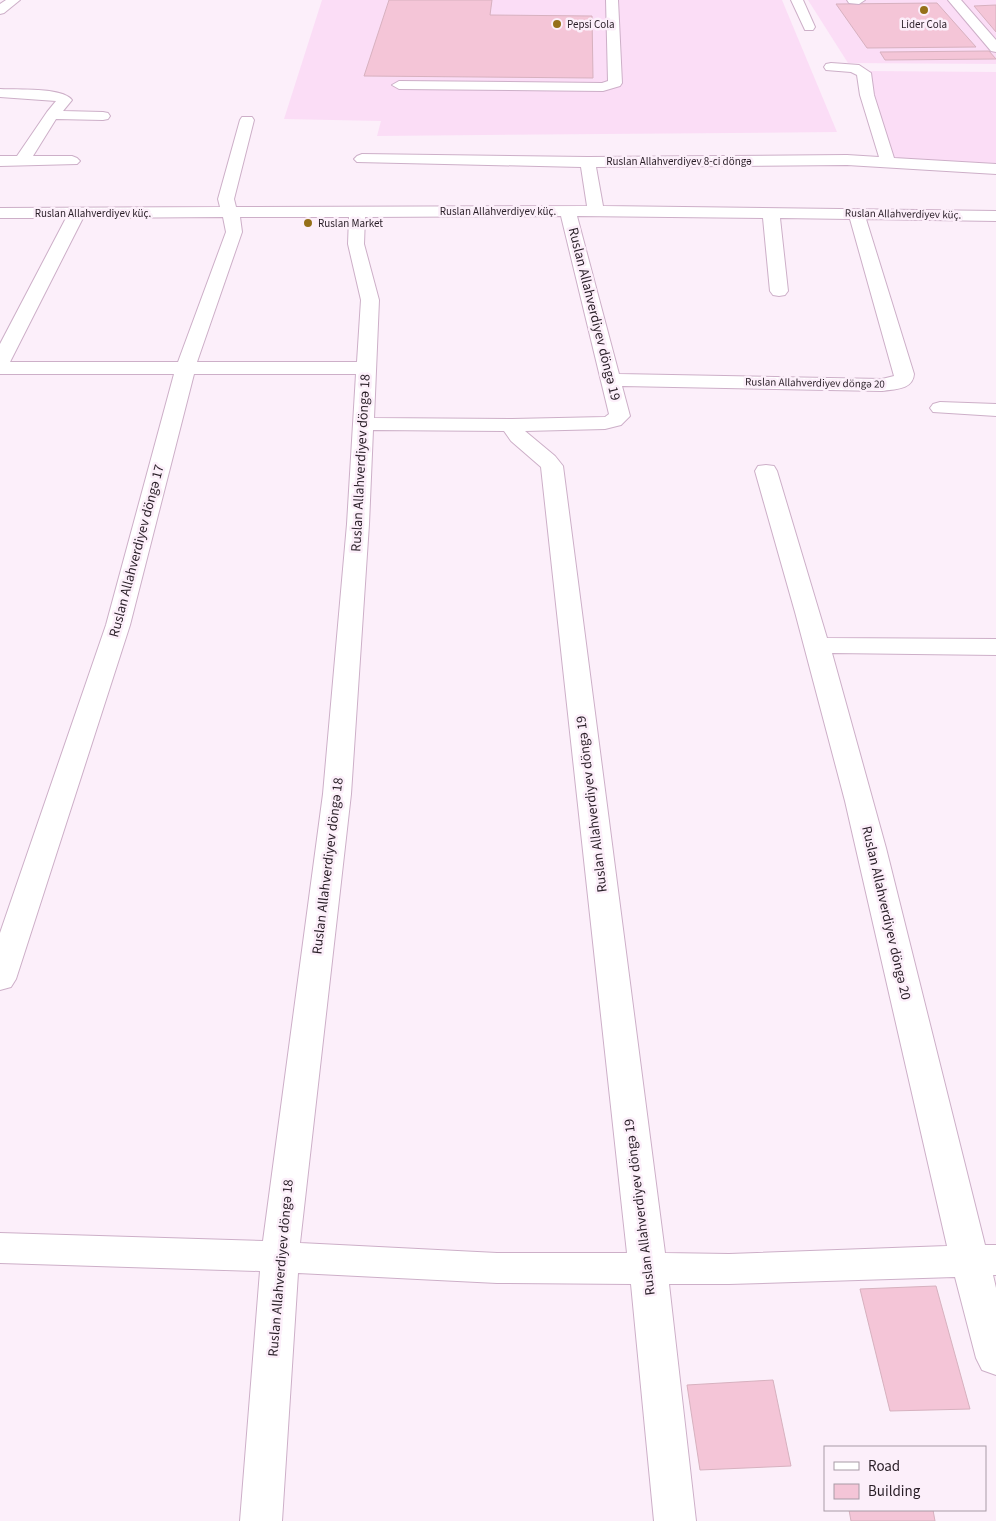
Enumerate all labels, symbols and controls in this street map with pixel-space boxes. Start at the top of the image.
marker: Lider Cola [918,4,930,16]
place label: Pepsi Cola [567,17,615,32]
place label: Lider Cola [901,17,947,32]
marker: Pepsi Cola [551,18,563,30]
street label: Ruslan Allahverdiyev 8-ci döngə [606,154,752,169]
street label: Ruslan Allahverdiyev küç. [440,204,557,219]
street label: Ruslan Allahverdiyev küç. [845,205,962,223]
street label: Ruslan Allahverdiyev küç. [35,206,152,221]
place label: Ruslan Market [318,216,383,231]
marker: Ruslan Market [302,217,314,229]
street label: Ruslan Allahverdiyev döngə 19 [563,225,625,403]
street label: Ruslan Allahverdiyev döngə 18 [346,374,376,552]
street label: Ruslan Allahverdiyev döngə 20 [745,374,885,392]
street label: Ruslan Allahverdiyev döngə 17 [104,462,170,640]
street label: Ruslan Allahverdiyev döngə 19 [571,714,613,894]
street label: Ruslan Allahverdiyev döngə 18 [307,776,349,956]
street label: Ruslan Allahverdiyev döngə 20 [856,824,916,1002]
street label: Ruslan Allahverdiyev döngə 19 [619,1117,661,1297]
street label: Ruslan Allahverdiyev döngə 18 [263,1178,299,1357]
legend [824,1446,986,1511]
text: Road [868,1456,900,1477]
text: Building [868,1481,921,1502]

